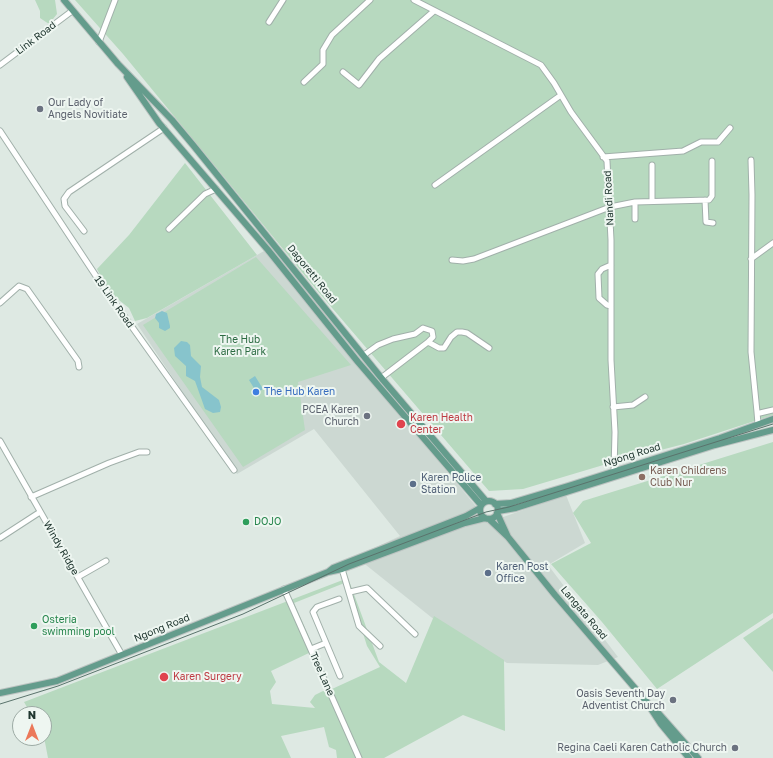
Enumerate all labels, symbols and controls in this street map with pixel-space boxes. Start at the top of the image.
street label: Link Road [14,19,58,57]
place label: Our Lady of Angels Novitiate [48,97,128,120]
marker: Our Lady of Angels Novitiate [35,104,45,114]
street label: Nandi Road [602,170,616,226]
street label: Dagoretti Road [285,242,339,306]
street label: 19 Link Road [92,274,136,330]
park label: The Hub Karen Park [214,334,266,358]
place label: The Hub Karen [264,386,335,398]
marker: The Hub Karen [251,387,261,397]
place label: PCEA Karen Church [302,404,359,428]
marker: PCEA Karen Church [362,411,372,421]
place label: Karen Health Center [410,412,473,436]
marker: Karen Health Center [395,418,407,430]
street label: Ngong Road [602,441,662,469]
place label: Karen Childrens Club Nur [650,465,727,488]
place label: Karen Police Station [421,472,481,496]
marker: Karen Childrens Club Nur [637,472,647,482]
marker: Karen Police Station [408,479,418,489]
place label: DOJO [254,516,281,528]
marker: DOJO [241,517,251,527]
street label: Windy Ridge [41,519,81,577]
place label: Karen Post Office [496,561,548,584]
marker: Karen Post Office [483,568,493,578]
street label: Langata Road [558,584,610,642]
street label: Ngong Road [132,611,192,645]
place label: Osteria swimming pool [42,614,115,638]
marker: Osteria swimming pool [29,621,39,631]
street label: Tree Lane [307,650,337,698]
marker: Karen Surgery [158,671,170,683]
place label: Karen Surgery [173,671,242,683]
place label: Oasis Seventh Day Adventist Church [576,688,665,712]
marker: Oasis Seventh Day Adventist Church [668,695,678,705]
north arrow [12,706,52,746]
text: N [28,708,36,721]
place label: Regina Caeli Karen Catholic Church [557,742,727,754]
marker: Regina Caeli Karen Catholic Church [730,743,740,753]

